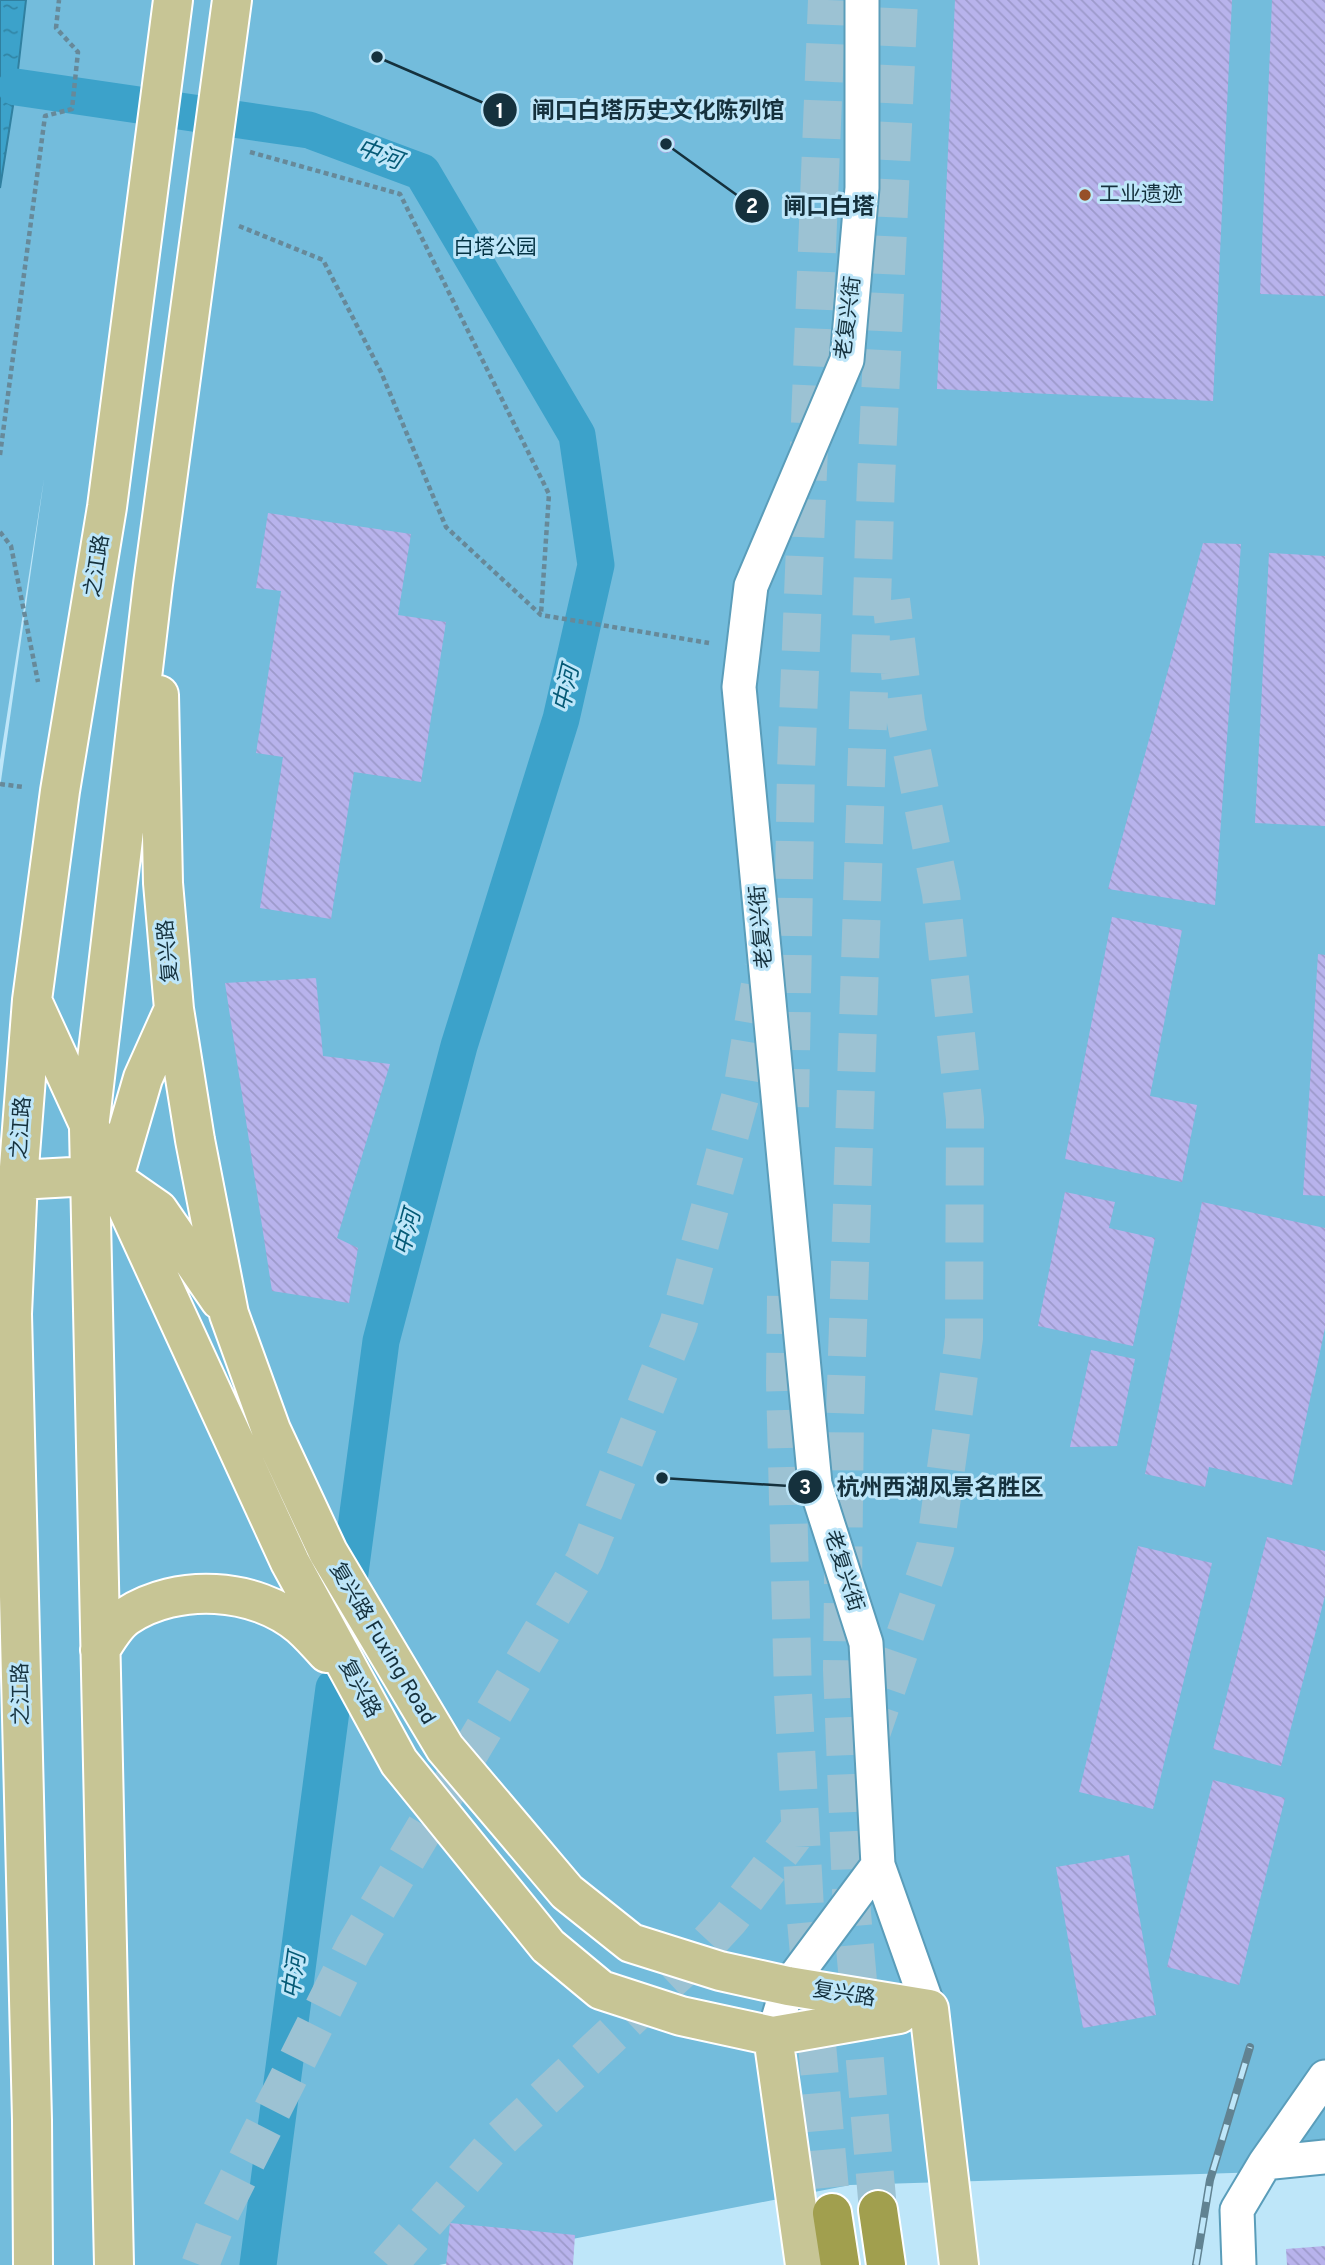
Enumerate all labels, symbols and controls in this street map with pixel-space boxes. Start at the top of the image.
callout: 闸口白塔历史文化陈列馆 [482,88,798,132]
text: 闸口白塔历史文化陈列馆 [532,98,785,127]
text: 1 [496,99,504,126]
water label: 中河 [352,135,409,179]
place label: 工业遗迹 [1099,182,1183,209]
callout: 闸口白塔 [734,184,889,228]
marker: 工业遗迹 [1077,187,1093,203]
text: 2 [746,194,758,221]
text: 闸口白塔 [783,194,875,223]
park label: 白塔公园 [453,235,537,262]
street label: 老复兴街 [830,275,868,361]
street label: 之江路 [80,533,116,599]
water label: 中河 [549,659,588,715]
street label: 老复兴街 [745,884,779,970]
street label: 复兴路 [153,918,185,984]
street label: 之江路 [6,1096,38,1160]
water label: 中河 [389,1203,430,1259]
callout: 杭州西湖风景名胜区 [788,1465,1058,1509]
text: 3 [799,1475,811,1502]
text: 杭州西湖风景名胜区 [837,1475,1044,1504]
street label: 老复兴街 [817,1527,869,1615]
street label: 复兴路 Fuxing Road [324,1558,440,1730]
street label: 复兴路 [333,1655,385,1723]
street label: 之江路 [8,1662,36,1726]
water label: 中河 [278,1947,314,2001]
street label: 复兴路 [811,1977,877,2013]

